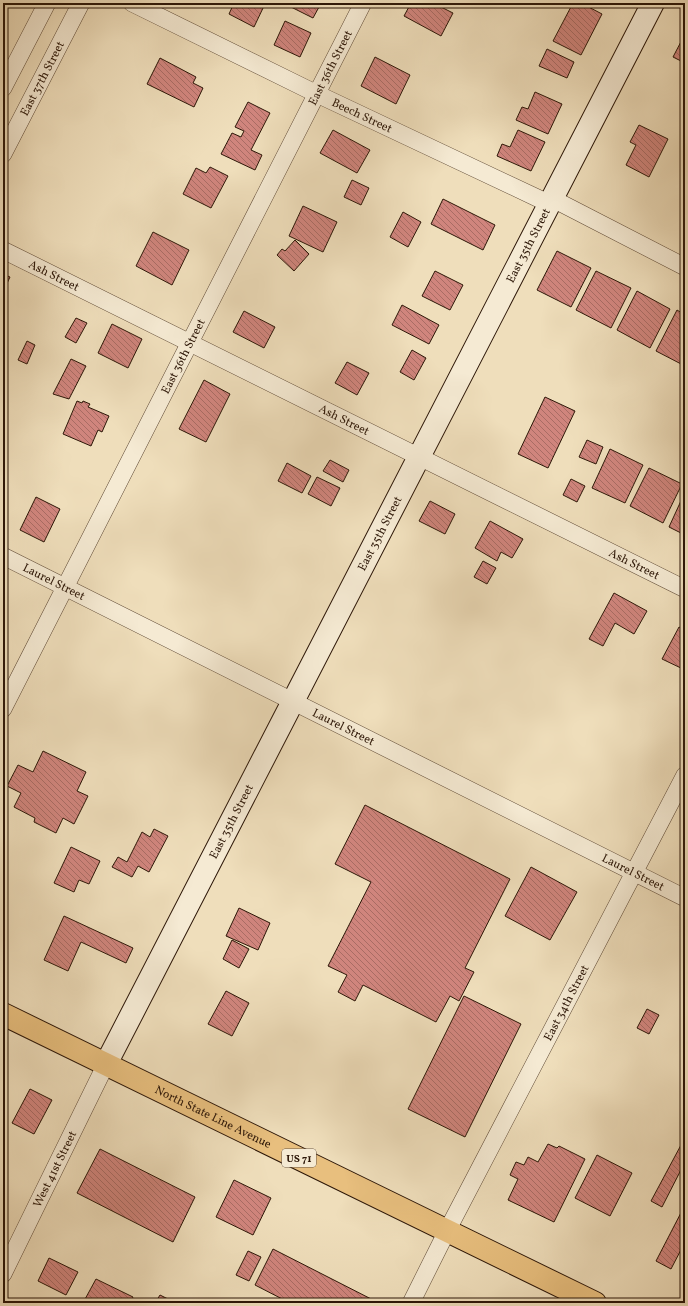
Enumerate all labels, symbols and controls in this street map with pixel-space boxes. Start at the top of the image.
street label: East 36th Street [305,28,357,108]
street label: East 37th Street [17,39,69,119]
street label: Beech Street [329,95,394,137]
street label: East 35th Street [503,206,555,286]
street label: Ash Street [26,257,82,296]
street label: East 36th Street [158,316,210,397]
street label: Ash Street [316,401,372,440]
street label: East 35th Street [355,494,406,574]
street label: Ash Street [606,545,662,584]
street label: Laurel Street [20,560,87,605]
street label: Laurel Street [309,705,377,750]
street label: East 35th Street [206,782,258,862]
street label: Laurel Street [599,851,667,895]
street label: East 34th Street [541,962,593,1044]
street label: North State Line Avenue [152,1082,274,1153]
street label: West 41st Street [30,1128,81,1210]
road number: US 71 [282,1149,316,1167]

